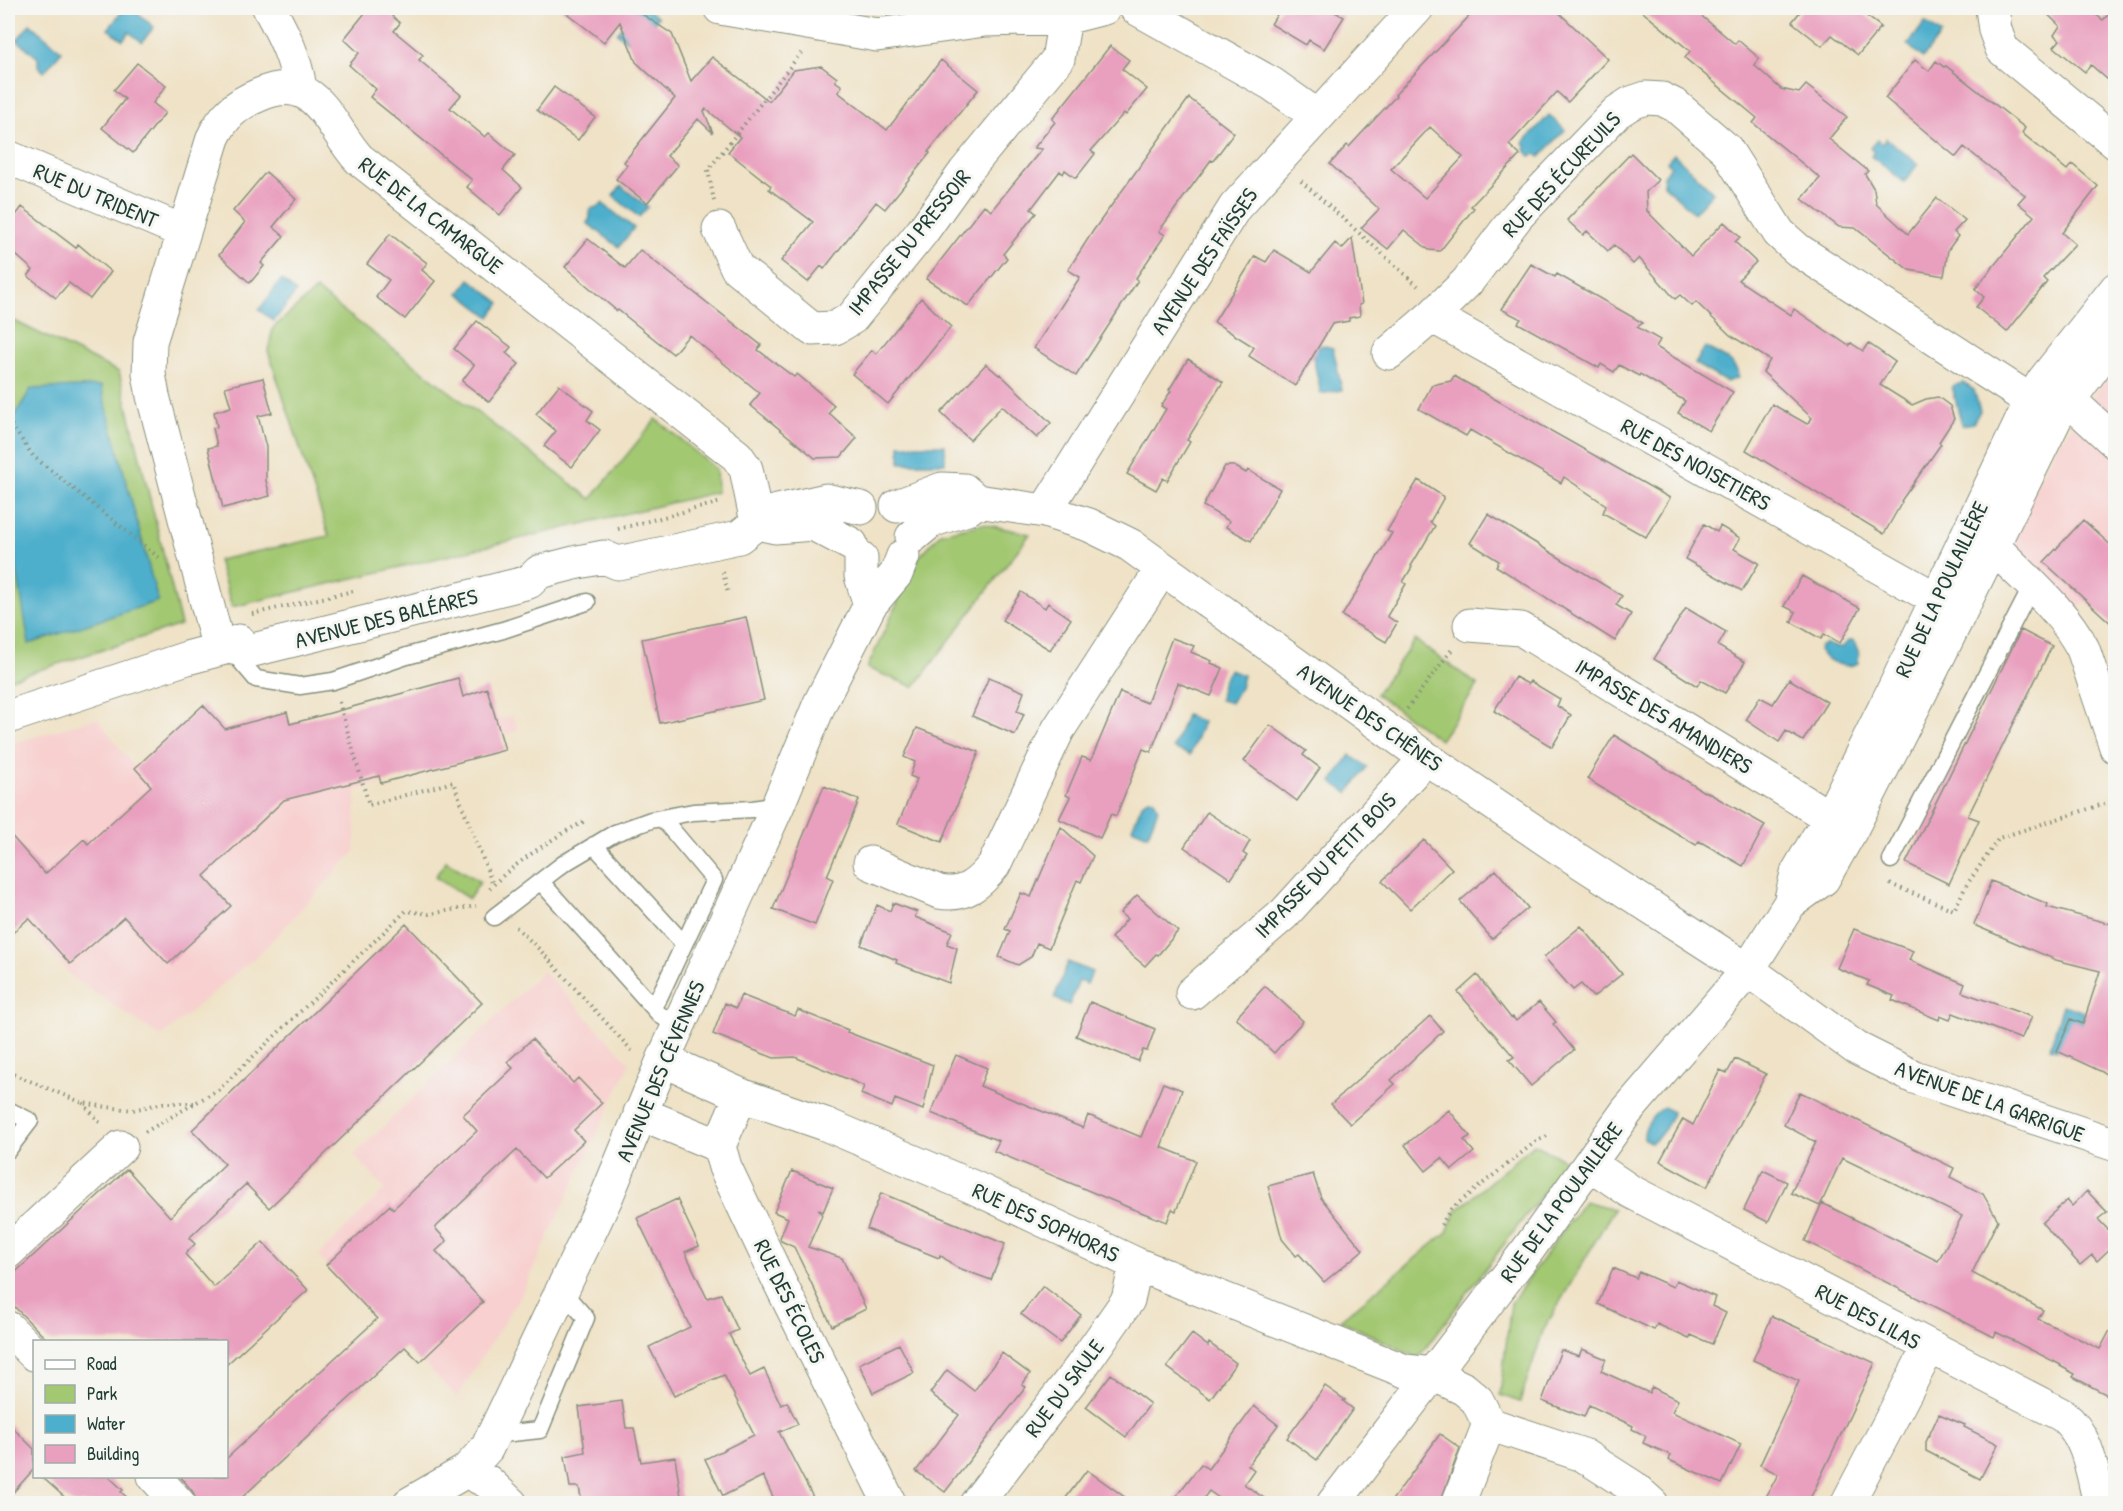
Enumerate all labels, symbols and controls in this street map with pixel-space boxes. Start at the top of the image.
street label: RUE DES ÉCUREUILS [1495,105,1627,243]
street label: RUE DE LA CAMARGUE [353,149,509,281]
street label: RUE DU TRIDENT [29,155,163,235]
street label: IMPASSE DU PRESSOIR [841,163,977,321]
street label: AVENUE DES FAÏSSES [1144,182,1264,340]
street label: RUE DES NOISETIERS [1616,411,1776,517]
street label: RUE DE LA POULAILLÈRE [1887,496,1995,682]
street label: AVENUE DES BALÉARES [292,581,480,655]
street label: IMPASSE DES AMANDIERS [1570,651,1758,781]
street label: AVENUE DES CHÊNES [1292,656,1448,778]
street label: IMPASSE DU PETIT BOIS [1248,786,1402,944]
street label: AVENUE DES CÉVENNES [608,976,712,1166]
street label: AVENUE DE LA GARRIGUE [1891,1053,2089,1149]
street label: RUE DE LA POULAILLÈRE [1493,1116,1629,1288]
street label: RUE DES SOPHORAS [968,1175,1124,1269]
street label: RUE DES ÉCOLES [747,1234,833,1368]
street label: RUE DES LILAS [1810,1276,1926,1356]
street label: RUE DU SAULE [1017,1333,1111,1443]
legend [33,1340,228,1478]
text: Road [87,1351,117,1376]
text: Park [87,1381,118,1406]
text: Water [87,1411,125,1436]
text: Building [87,1441,139,1466]

